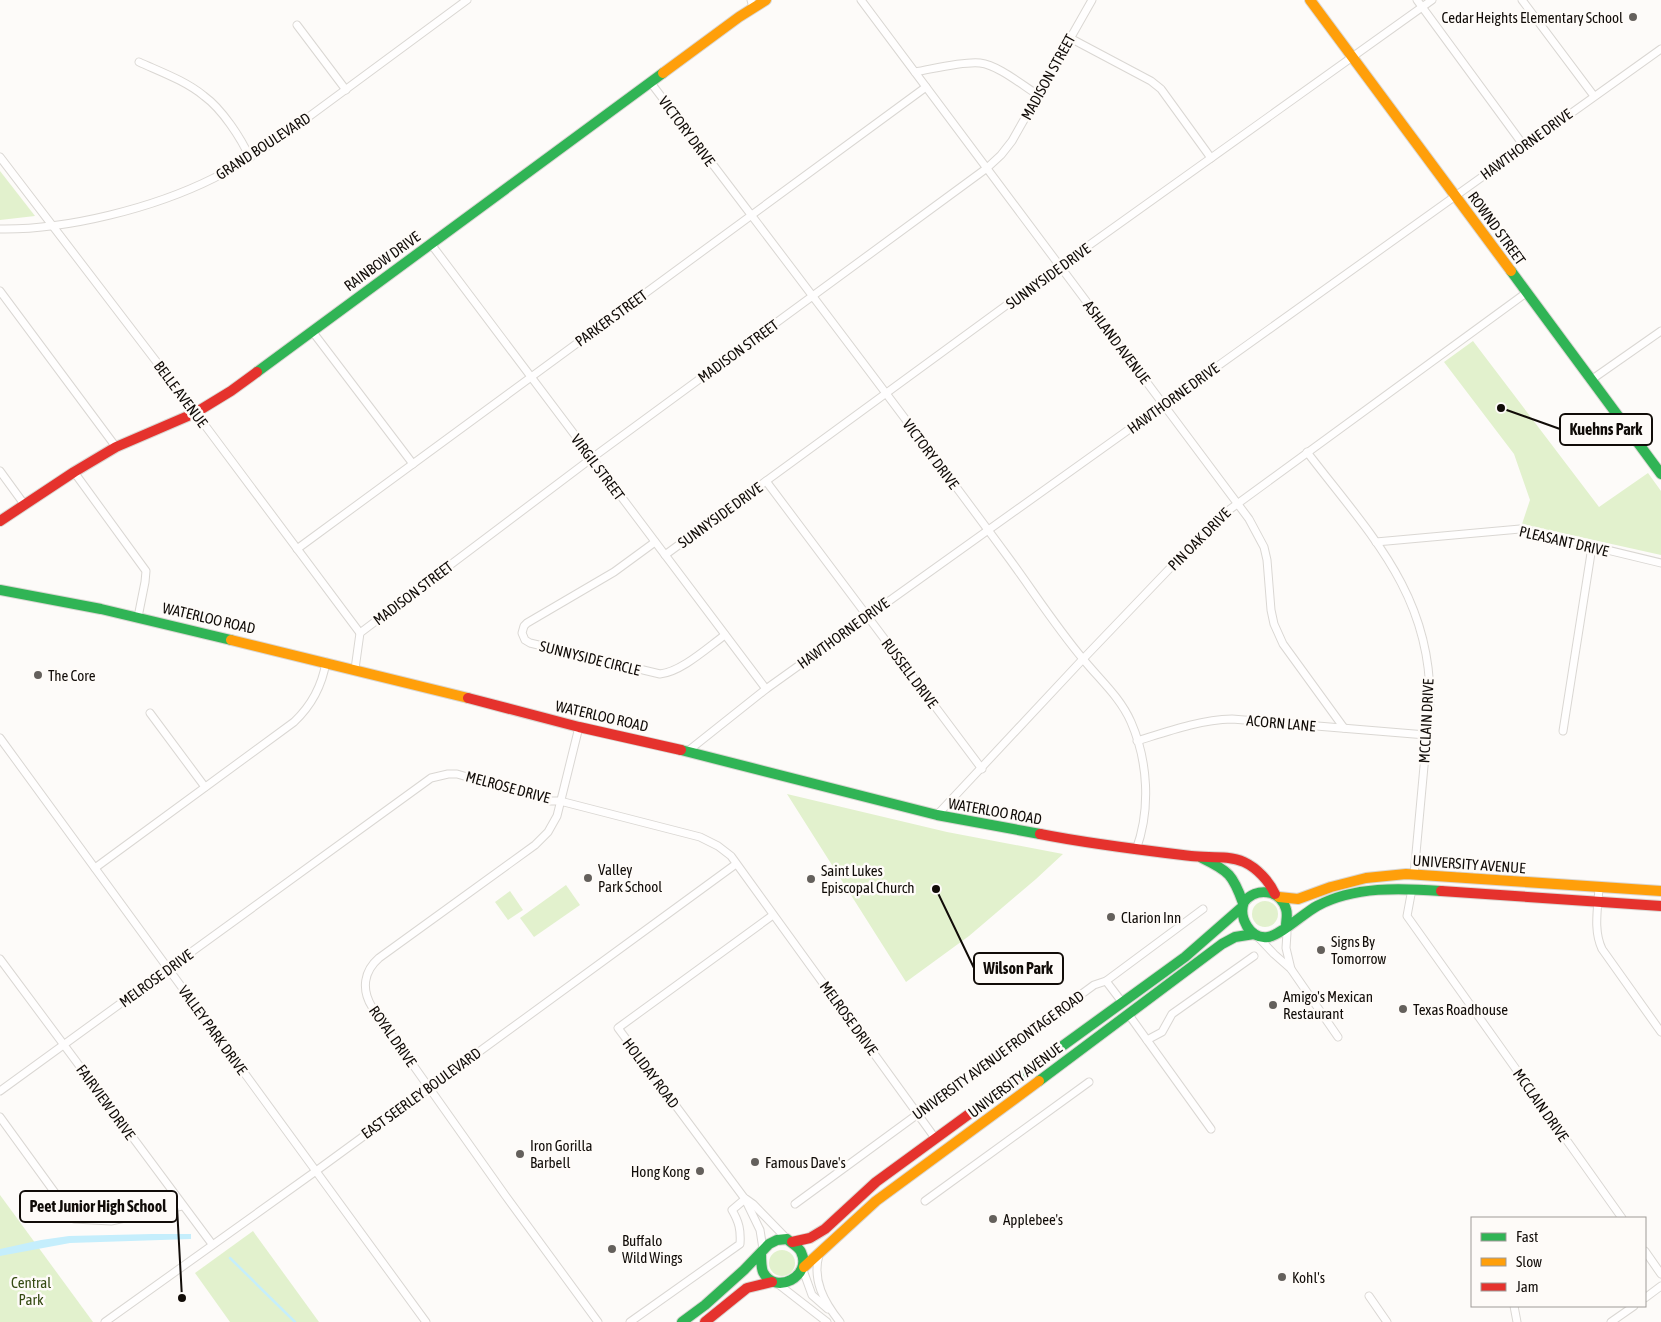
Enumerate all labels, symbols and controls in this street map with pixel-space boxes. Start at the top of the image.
place label: Cedar Heights Elementary School [1442,9,1623,26]
marker: Cedar Heights Elementary School [1627,11,1639,23]
street label: MADISON STREET [1017,31,1079,123]
street label: VICTORY DRIVE [655,93,719,170]
street label: HAWTHORNE DRIVE [1477,105,1576,183]
street label: GRAND BOULEVARD [213,109,313,183]
street label: ROWND STREET [1465,188,1529,268]
street label: RAINBOW DRIVE [341,227,424,294]
street label: SUNNYSIDE DRIVE [1003,239,1094,312]
street label: PARKER STREET [572,286,651,350]
street label: ASHLAND AVENUE [1080,297,1154,387]
street label: MADISON STREET [694,316,782,386]
street label: BELLE AVENUE [151,358,212,431]
street label: HAWTHORNE DRIVE [1124,359,1223,437]
callout: Kuehns Park [1560,414,1652,445]
street label: VICTORY DRIVE [899,416,963,493]
text: Kuehns Park [1570,420,1643,438]
street label: VIRGIL STREET [568,431,628,504]
street label: SUNNYSIDE DRIVE [675,478,766,551]
street label: PIN OAK DRIVE [1164,504,1234,574]
street label: PLEASANT DRIVE [1518,522,1611,560]
street label: MADISON STREET [370,557,457,628]
street label: HAWTHORNE DRIVE [794,594,893,672]
street label: WATERLOO ROAD [161,599,257,637]
street label: RUSSELL DRIVE [878,635,942,712]
street label: SUNNYSIDE CIRCLE [538,637,643,679]
place label: The Core [48,667,96,684]
marker: The Core [32,669,44,681]
street label: MCCLAIN DRIVE [1415,678,1437,764]
street label: WATERLOO ROAD [554,697,650,735]
street label: ACORN LANE [1246,712,1317,735]
street label: MELROSE DRIVE [464,768,553,807]
street label: WATERLOO ROAD [947,794,1043,828]
street label: UNIVERSITY AVENUE [1412,852,1527,876]
place label: Valley Park School [598,861,662,895]
place label: Saint Lukes Episcopal Church [821,862,914,896]
marker: Valley Park School [582,872,594,884]
marker: Saint Lukes Episcopal Church [805,873,817,885]
place label: Clarion Inn [1121,909,1181,926]
marker: Clarion Inn [1105,911,1117,923]
place label: Signs By Tomorrow [1331,933,1386,967]
marker: Signs By Tomorrow [1315,944,1327,956]
street label: MELROSE DRIVE [116,945,197,1010]
callout: Wilson Park [974,953,1063,984]
text: Wilson Park [982,959,1054,977]
street label: MELROSE DRIVE [817,978,882,1059]
street label: VALLEY PARK DRIVE [175,982,251,1078]
street label: UNIVERSITY AVENUE FRONTAGE ROAD [909,987,1087,1123]
place label: Amigo's Mexican Restaurant [1283,988,1373,1022]
marker: Amigo's Mexican Restaurant [1267,999,1279,1011]
place label: Texas Roadhouse [1413,1001,1508,1018]
street label: ROYAL DRIVE [366,1002,420,1070]
marker: Texas Roadhouse [1397,1003,1409,1015]
street label: HOLIDAY ROAD [619,1035,683,1111]
street label: UNIVERSITY AVENUE [964,1039,1066,1121]
street label: EAST SEERLEY BOULEVARD [358,1044,484,1142]
street label: FAIRVIEW DRIVE [73,1061,139,1143]
street label: MCCLAIN DRIVE [1510,1065,1573,1145]
place label: Iron Gorilla Barbell [530,1137,592,1171]
marker: Iron Gorilla Barbell [514,1148,526,1160]
place label: Famous Dave's [765,1154,846,1171]
marker: Famous Dave's [749,1156,761,1168]
place label: Hong Kong [631,1163,691,1180]
marker: Hong Kong [694,1165,706,1177]
callout: Peet Junior High School [20,1191,177,1222]
text: Peet Junior High School [29,1197,167,1215]
place label: Applebee's [1003,1211,1063,1228]
marker: Applebee's [987,1213,999,1225]
legend [1471,1217,1646,1307]
text: Fast [1516,1228,1538,1245]
place label: Buffalo Wild Wings [622,1232,683,1266]
marker: Buffalo Wild Wings [606,1243,618,1255]
text: Slow [1516,1253,1542,1270]
place label: Kohl's [1292,1269,1325,1286]
marker: Kohl's [1276,1271,1288,1283]
park label: Central Park [11,1274,51,1308]
text: Jam [1516,1278,1539,1295]

